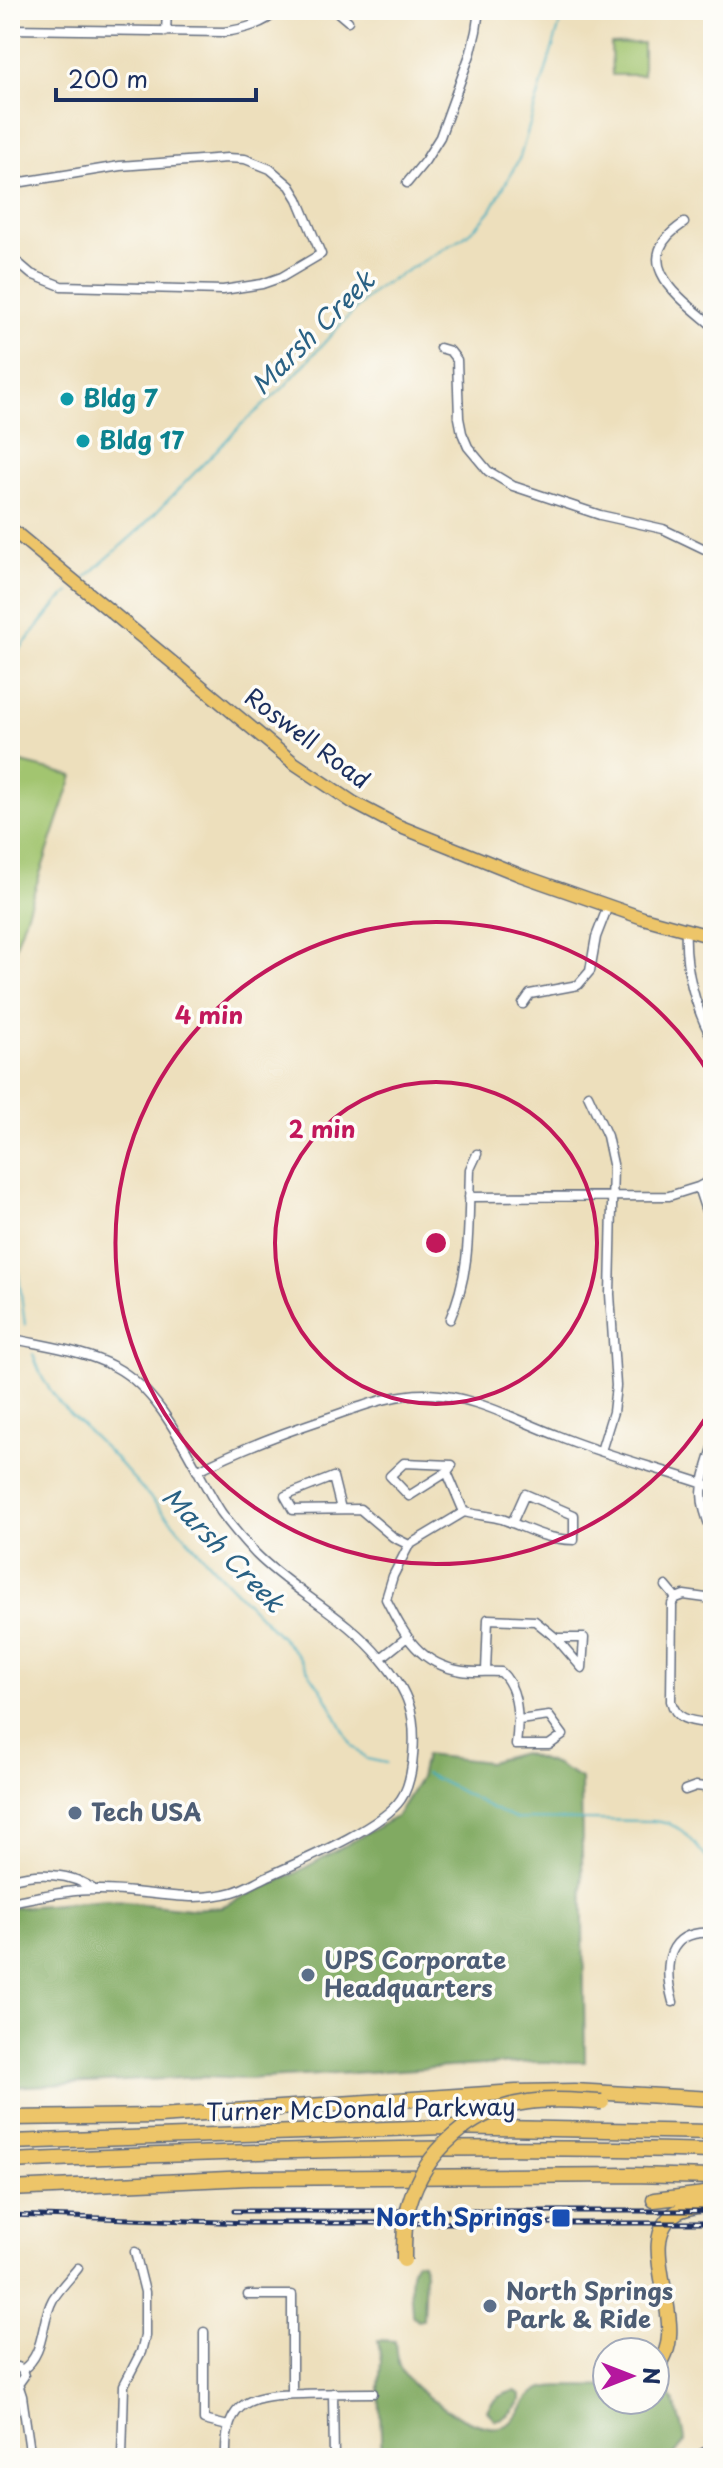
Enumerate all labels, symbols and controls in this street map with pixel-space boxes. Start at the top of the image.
scale bar [56,52,256,102]
text: 200 m [68,60,148,96]
water label: Marsh Creek [241,260,384,403]
place label: Bldg 7 [83,379,158,415]
marker: Bldg 7 [58,390,76,408]
place label: Bldg 17 [99,421,185,457]
marker: Bldg 17 [74,432,92,450]
street label: Roswell Road [238,678,379,797]
text: 4 min [175,996,243,1032]
text: 2 min [288,1110,356,1146]
centre of rings [422,1229,450,1257]
water label: Marsh Creek [154,1477,295,1621]
place label: Tech USA [91,1793,201,1829]
marker: Tech USA [66,1804,84,1822]
place label: UPS Corporate Headquarters [324,1941,506,2005]
marker: UPS Corporate Headquarters [299,1966,317,1984]
street label: Turner McDonald Parkway [206,2087,516,2129]
place label: North Springs [376,2198,543,2234]
marker: North Springs [550,2207,572,2229]
place label: North Springs Park & Ride [506,2272,673,2336]
marker: North Springs Park & Ride [481,2297,499,2315]
north arrow [591,2336,671,2416]
text: N [636,2367,669,2385]

